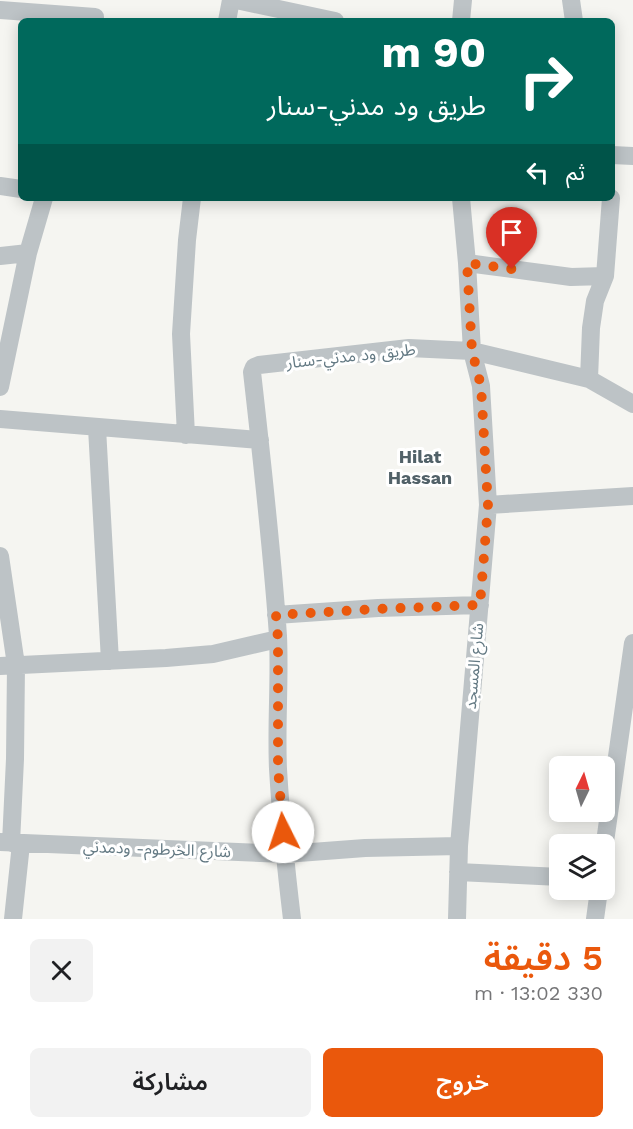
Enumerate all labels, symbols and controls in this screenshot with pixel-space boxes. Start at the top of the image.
text: 90 m [382,28,486,77]
icon: right [507,42,585,120]
text: طريق ود مدني-سنار [267,90,486,122]
icon: left [521,156,554,189]
text: ثم [566,160,585,185]
pin [486,207,537,269]
icon: arrive [495,216,528,249]
street label: طريق ود مدني-سنار [284,340,417,375]
district label: Hilat Hassan [388,446,452,488]
street label: شارع المسجد [461,622,490,710]
north arrow [549,756,615,822]
map controls [549,756,615,900]
position arrow [251,800,315,864]
button: layers [549,834,615,900]
street label: شارع الخرطوم- ودمدني [83,837,231,864]
text: 5 دقيقة [484,937,603,979]
button: close [30,939,93,1002]
text: 330 m · 13:02 [474,981,603,1005]
button: مشاركة [30,1048,311,1117]
button: خروج [323,1048,603,1117]

